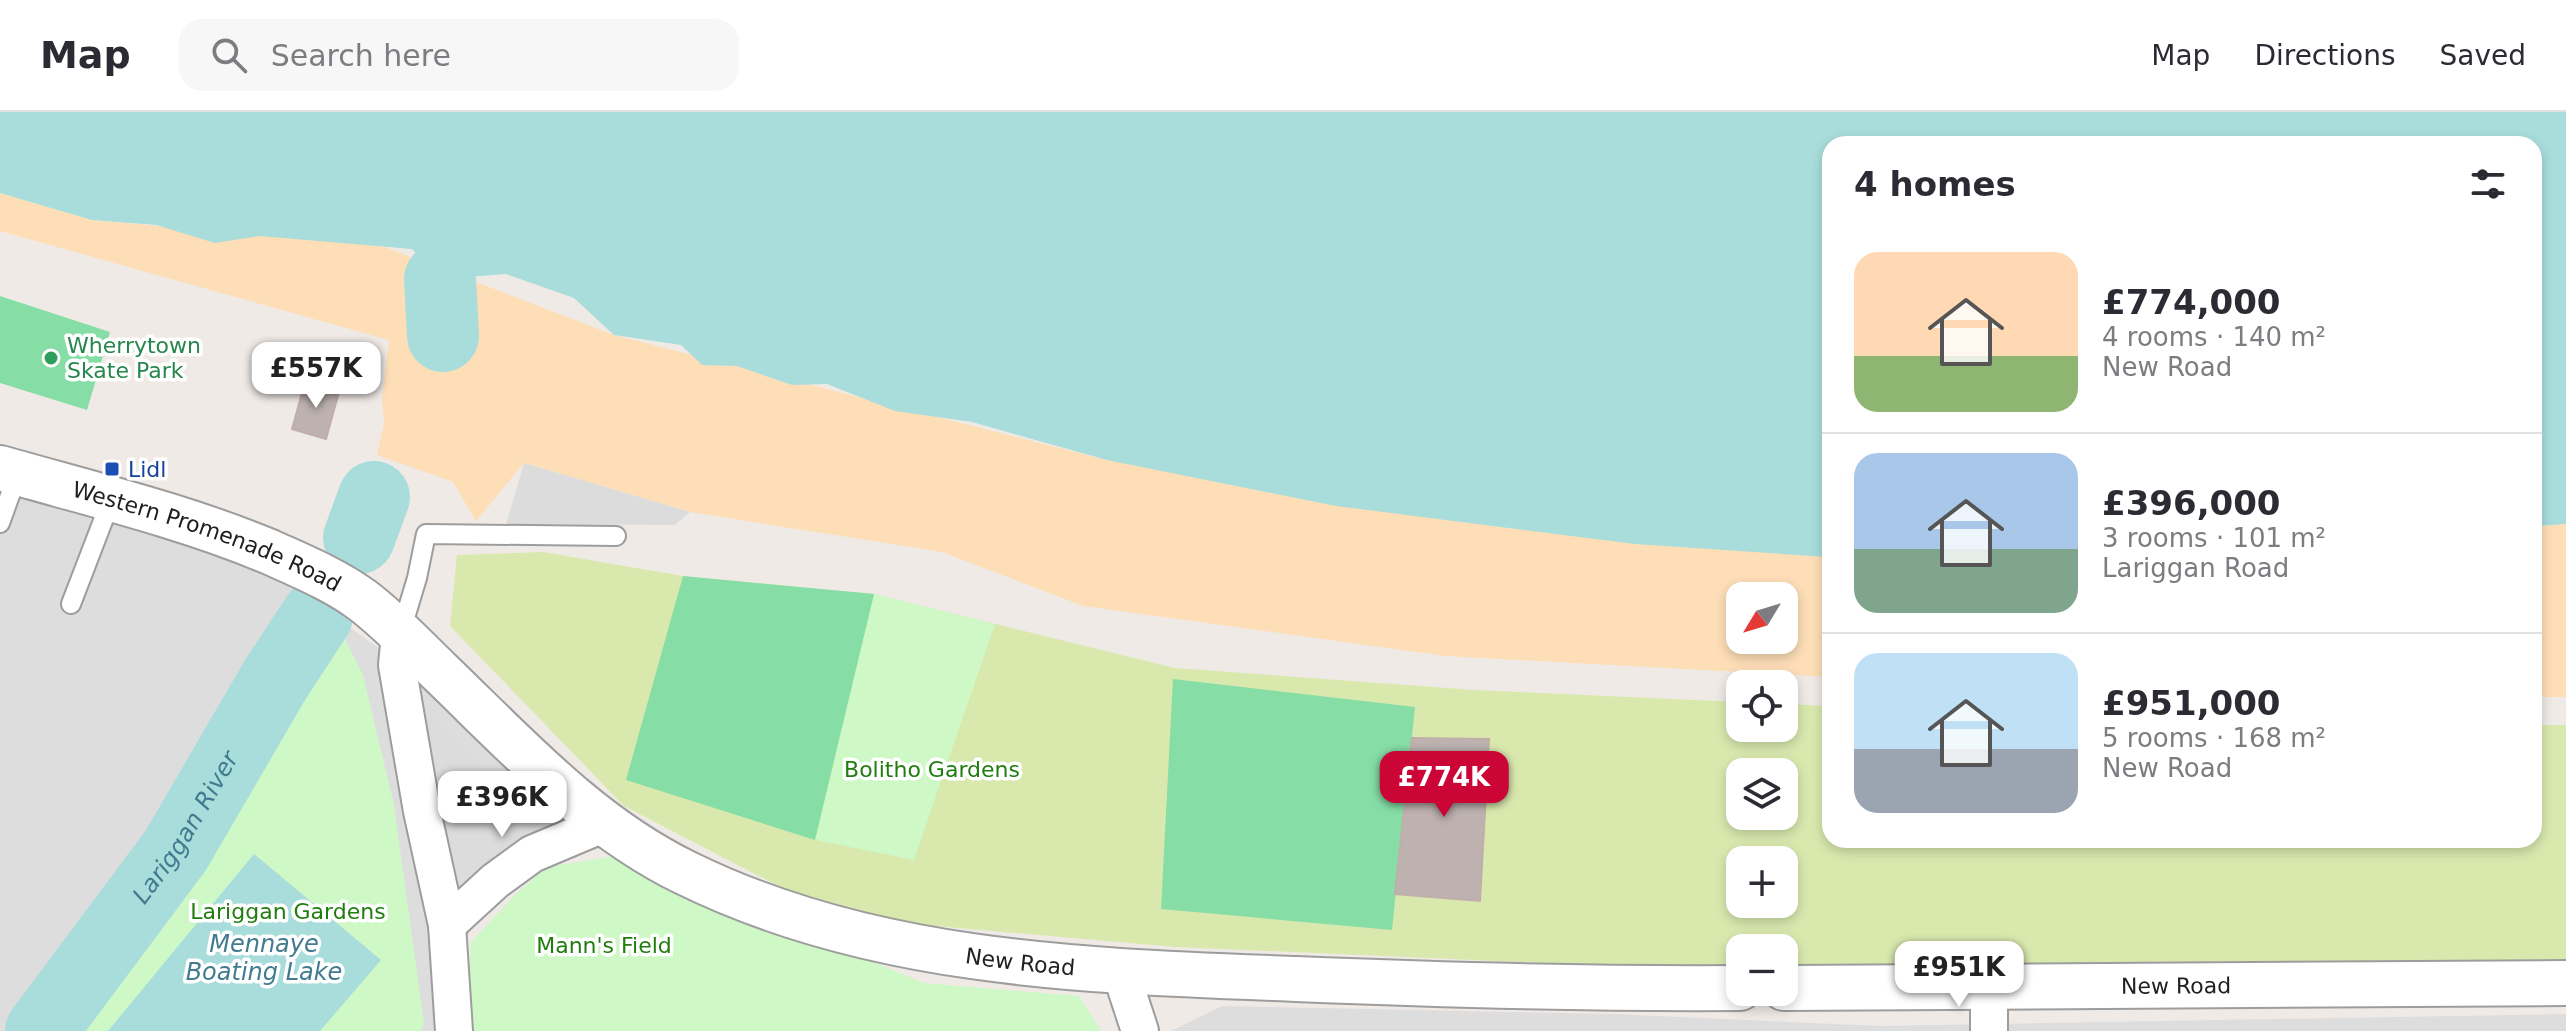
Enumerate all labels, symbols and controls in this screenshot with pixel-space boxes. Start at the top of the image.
search box [179,19,739,91]
text: Map [40,33,131,77]
icon: search [207,33,251,77]
text: Search here [271,38,451,73]
text: Map [2151,39,2210,72]
text: Directions [2254,39,2395,72]
text: Saved [2439,39,2526,72]
icon: filters [2466,162,2510,206]
text: 4 homes [1854,164,2016,204]
text: £774,000 [2102,282,2281,322]
icon: home [1918,284,2014,380]
text: 4 rooms · 140 m² [2102,322,2326,352]
place label: Wherrytown Skate Park [67,333,201,383]
pin: £557K [260,342,372,410]
marker: Wherrytown Skate Park [42,349,60,367]
text: New Road [2102,352,2232,382]
text: £557K [270,353,362,383]
place label: Lidl [128,457,166,482]
marker: Lidl [103,460,121,478]
street label: Western Promenade Road [70,477,345,597]
text: £396,000 [2102,483,2281,523]
icon: home [1918,485,2014,581]
text: 3 rooms · 101 m² [2102,523,2326,553]
text: Lariggan Road [2102,553,2289,583]
north arrow [1726,582,1798,654]
map controls [1726,582,1798,1006]
button: locate [1726,670,1798,742]
text: £951,000 [2102,683,2281,723]
icon: home [1918,685,2014,781]
text: 5 rooms · 168 m² [2102,723,2326,753]
water label: Lariggan River [127,745,245,909]
pin: £774K [1388,751,1500,819]
text: New Road [2102,753,2232,783]
park label: Bolitho Gardens [844,757,1020,782]
button: layers [1726,758,1798,830]
text: £774K [1398,762,1490,792]
pin: £396K [446,771,558,839]
text: £396K [456,782,548,812]
button: + [1726,846,1798,918]
park label: Lariggan Gardens [190,899,386,924]
water label: Mennaye Boating Lake [186,930,342,986]
park label: Mann's Field [536,933,672,958]
button: − [1726,934,1798,1006]
pin: £951K [1903,941,2015,1009]
street label: New Road [964,943,1076,981]
text: £951K [1913,952,2005,982]
street label: New Road [2121,973,2231,999]

